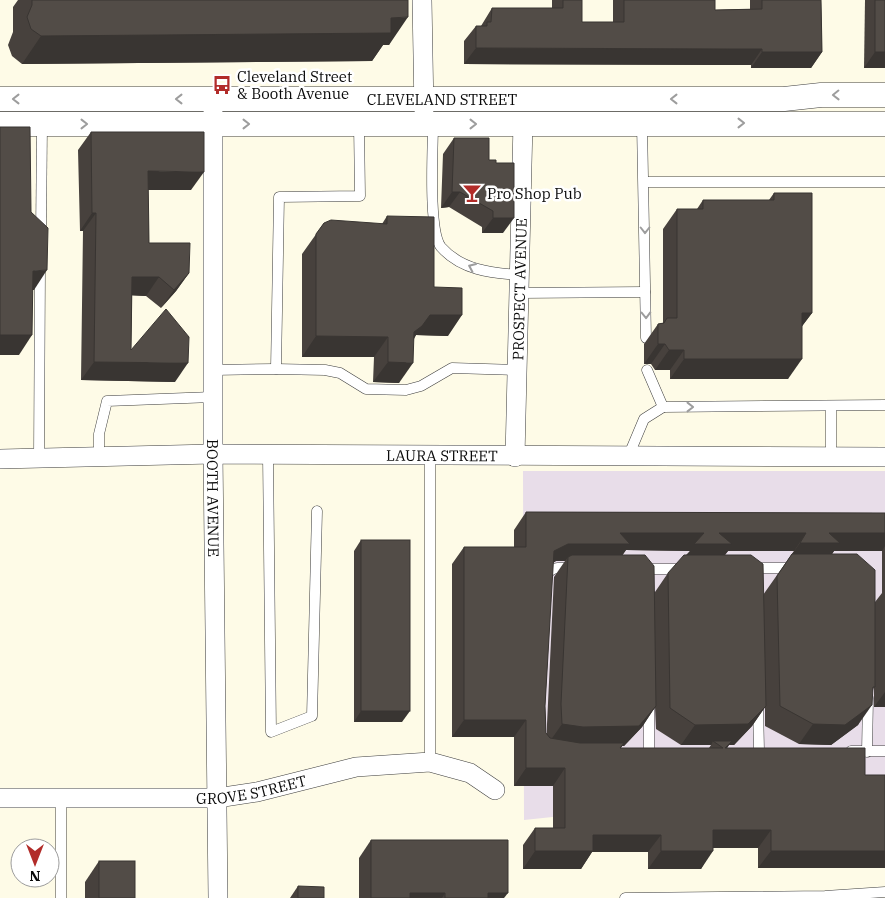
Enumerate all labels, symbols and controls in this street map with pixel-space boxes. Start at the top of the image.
place label: Cleveland Street & Booth Avenue [237,67,352,103]
bus stop icon: Cleveland Street & Booth Avenue [211,74,233,96]
street label: CLEVELAND STREET [367,90,517,109]
one-way arrow [832,90,840,100]
one-way arrow [12,94,20,104]
one-way arrow [175,94,182,104]
one-way arrow [670,94,678,104]
one-way arrow [737,118,745,128]
one-way arrow [80,119,88,129]
one-way arrow [243,119,251,129]
one-way arrow [470,119,477,129]
bar icon: Pro Shop Pub [461,182,483,204]
place label: Pro Shop Pub [487,184,582,203]
street label: PROSPECT AVENUE [508,218,530,360]
one-way arrow [640,227,650,235]
one-way arrow [468,263,477,274]
one-way arrow [641,312,651,319]
one-way arrow [686,402,694,412]
street label: BOOTH AVENUE [203,439,224,557]
street label: LAURA STREET [386,445,498,465]
street label: GROVE STREET [196,770,308,808]
north arrow [10,838,60,888]
text: N [29,867,41,885]

